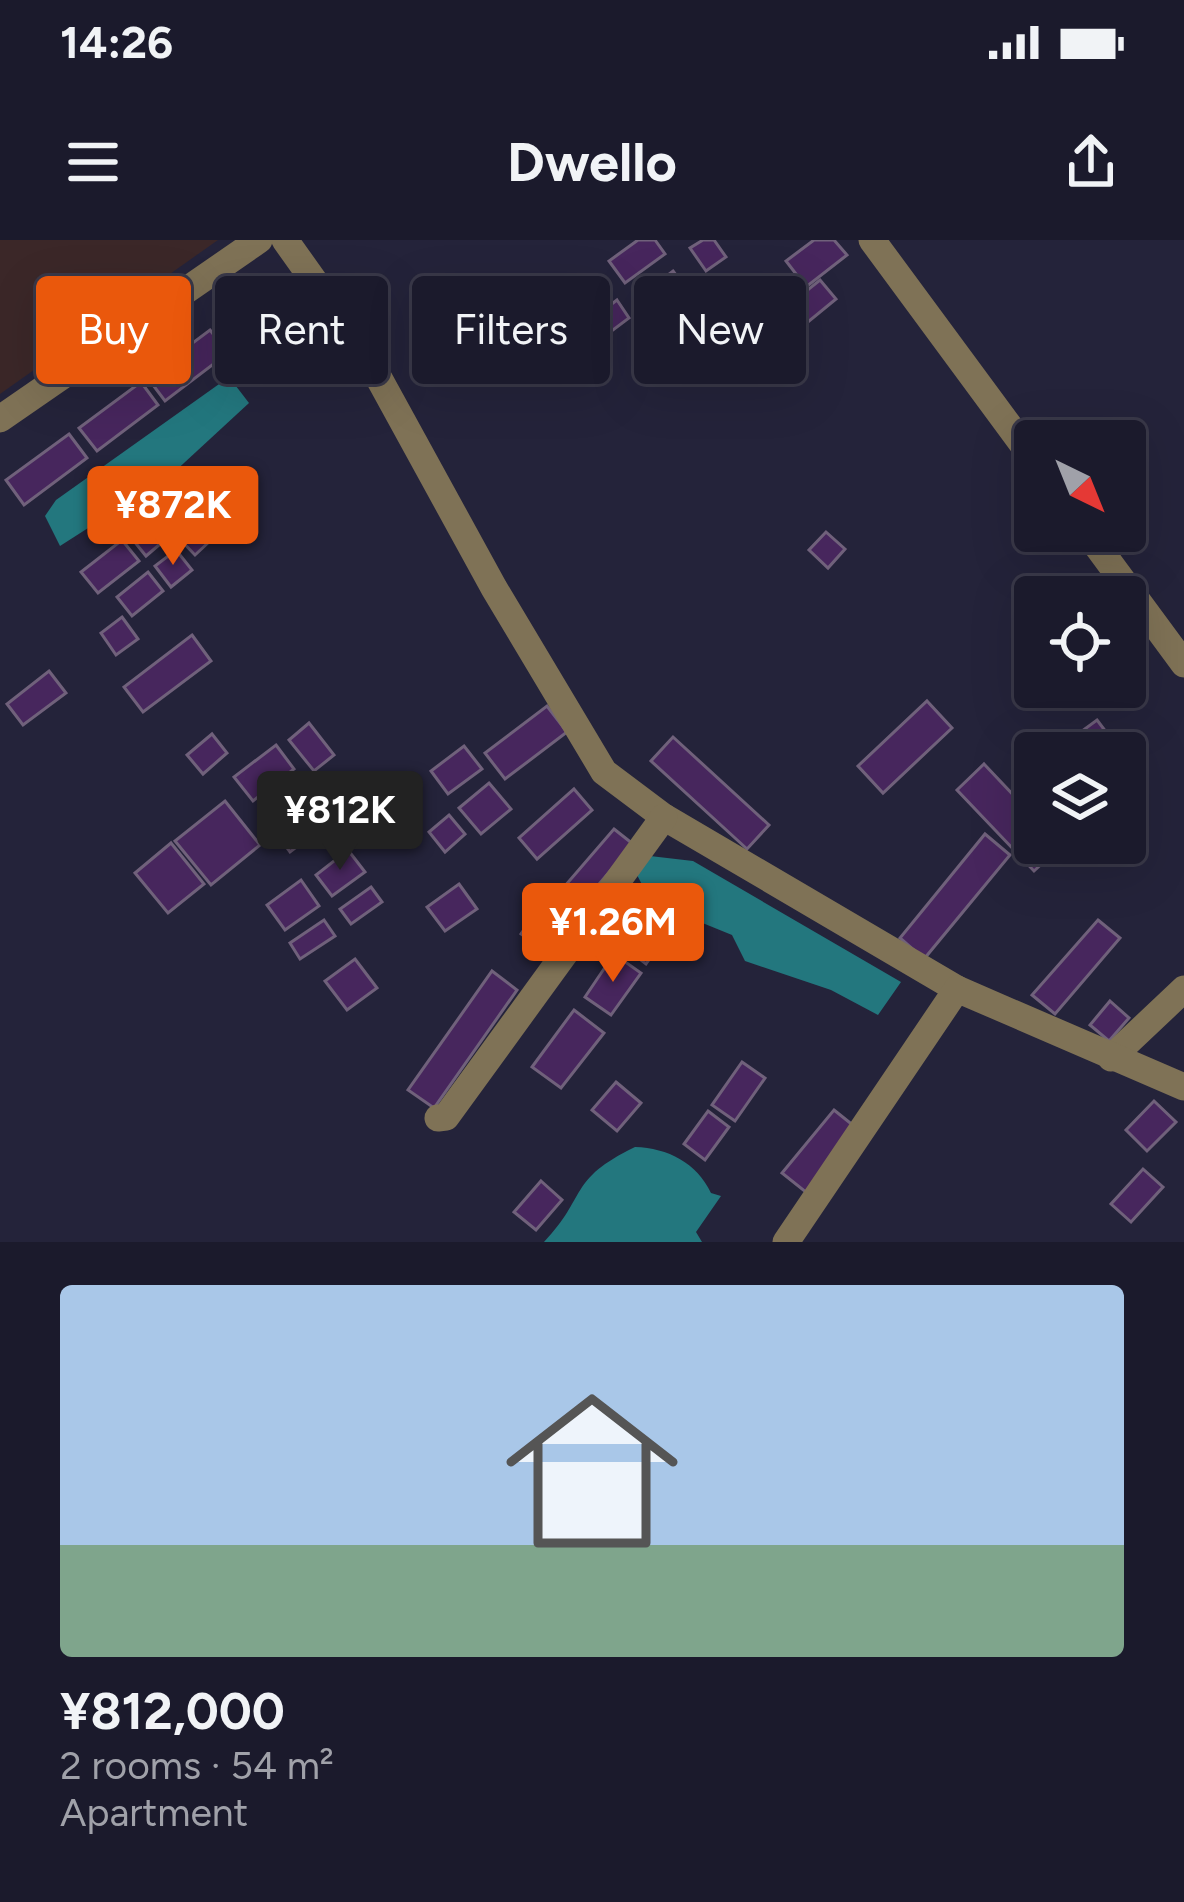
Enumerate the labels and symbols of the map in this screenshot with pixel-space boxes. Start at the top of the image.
north arrow [1014,420,1146,552]
pin: ¥872K [89,466,257,568]
pin: ¥812K [256,771,424,873]
pin: ¥1.26M [515,883,711,985]

